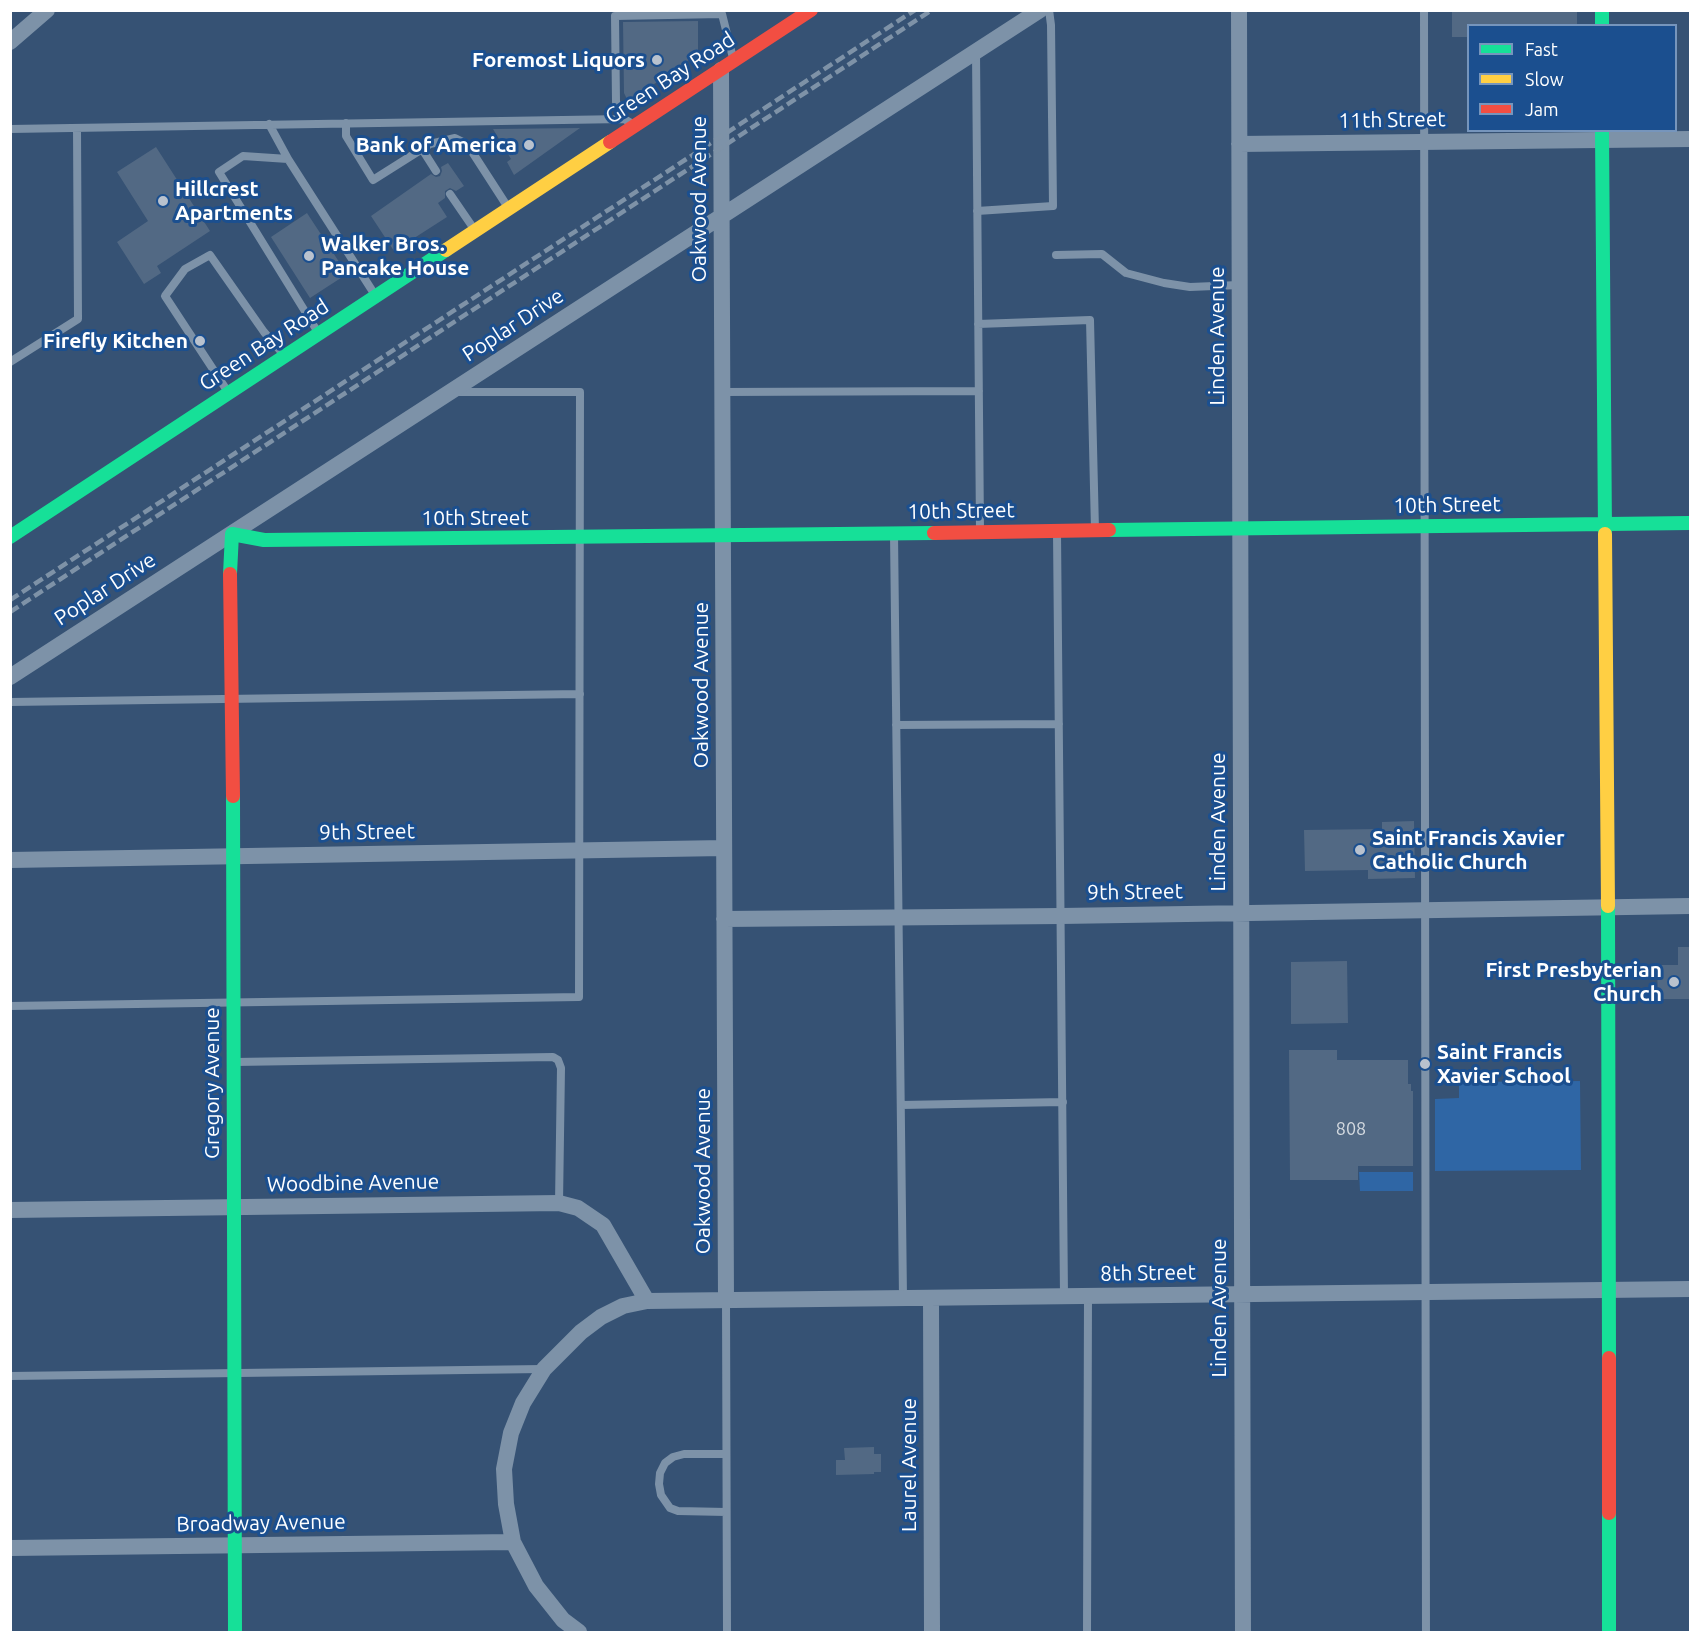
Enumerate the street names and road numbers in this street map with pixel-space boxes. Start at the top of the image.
street label: Green Bay Road [601,27,739,129]
street label: 11th Street [1338,106,1446,134]
street label: Oakwood Avenue [686,116,712,282]
street label: Linden Avenue [1204,266,1230,406]
street label: Poplar Drive [458,283,568,367]
street label: Green Bay Road [195,294,333,396]
street label: 10th Street [1393,491,1501,519]
street label: 10th Street [907,497,1015,525]
street label: 10th Street [421,505,529,531]
street label: Poplar Drive [50,547,160,631]
street label: Oakwood Avenue [688,602,714,768]
street label: Linden Avenue [1205,752,1231,892]
street label: 9th Street [319,819,415,845]
street label: 9th Street [1087,879,1183,905]
street label: Gregory Avenue [199,1007,225,1159]
street label: Oakwood Avenue [690,1088,716,1254]
street label: Woodbine Avenue [267,1169,439,1197]
street label: Linden Avenue [1206,1238,1232,1378]
street label: 8th Street [1100,1260,1196,1286]
street label: Laurel Avenue [896,1398,922,1532]
street label: Broadway Avenue [176,1509,346,1537]

